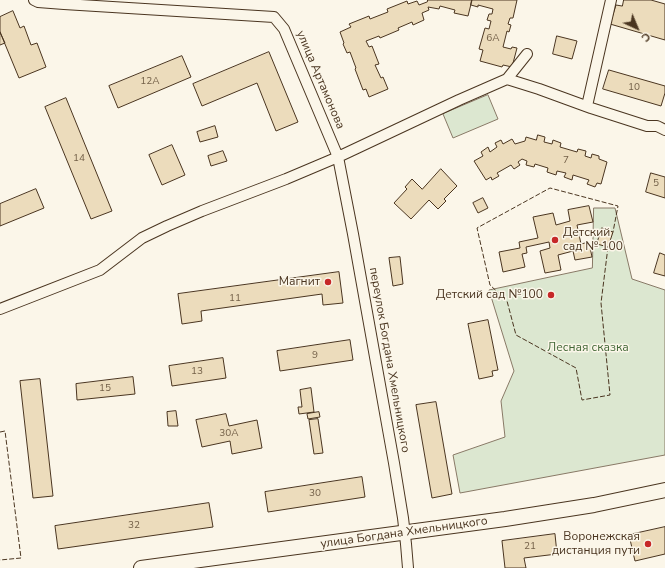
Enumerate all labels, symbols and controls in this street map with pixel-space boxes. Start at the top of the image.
north arrow [617,8,657,48]
street label: улица Артамонова [293,29,347,131]
text: С [638,29,654,45]
house number: 6А [486,33,500,45]
house number: 12А [140,76,160,88]
house number: 10 [628,82,640,94]
house number: 14 [73,153,85,165]
house number: 7 [563,155,569,167]
house number: 5 [653,178,659,190]
place label: Детский сад № 100 [563,226,623,254]
marker: Детский сад № 100 [550,235,560,245]
street label: переулок Богдана Хмельницкого [366,266,412,454]
place label: Магнит [279,275,320,289]
marker: Магнит [323,277,333,287]
place label: Детский сад №100 [436,288,543,302]
marker: Детский сад №100 [546,290,556,300]
house number: 11 [229,293,241,305]
park label: Лесная сказка [547,341,629,355]
house number: 9 [312,350,318,362]
house number: 13 [191,366,203,378]
house number: 15 [99,383,111,395]
house number: 30А [219,428,239,440]
house number: 30 [309,488,321,500]
street label: улица Богдана Хмельницкого [320,514,488,552]
house number: 32 [128,520,140,532]
place label: Воронежская дистанция пути [552,530,640,558]
marker: Воронежская дистанция пути [643,539,653,549]
house number: 21 [524,541,536,553]

